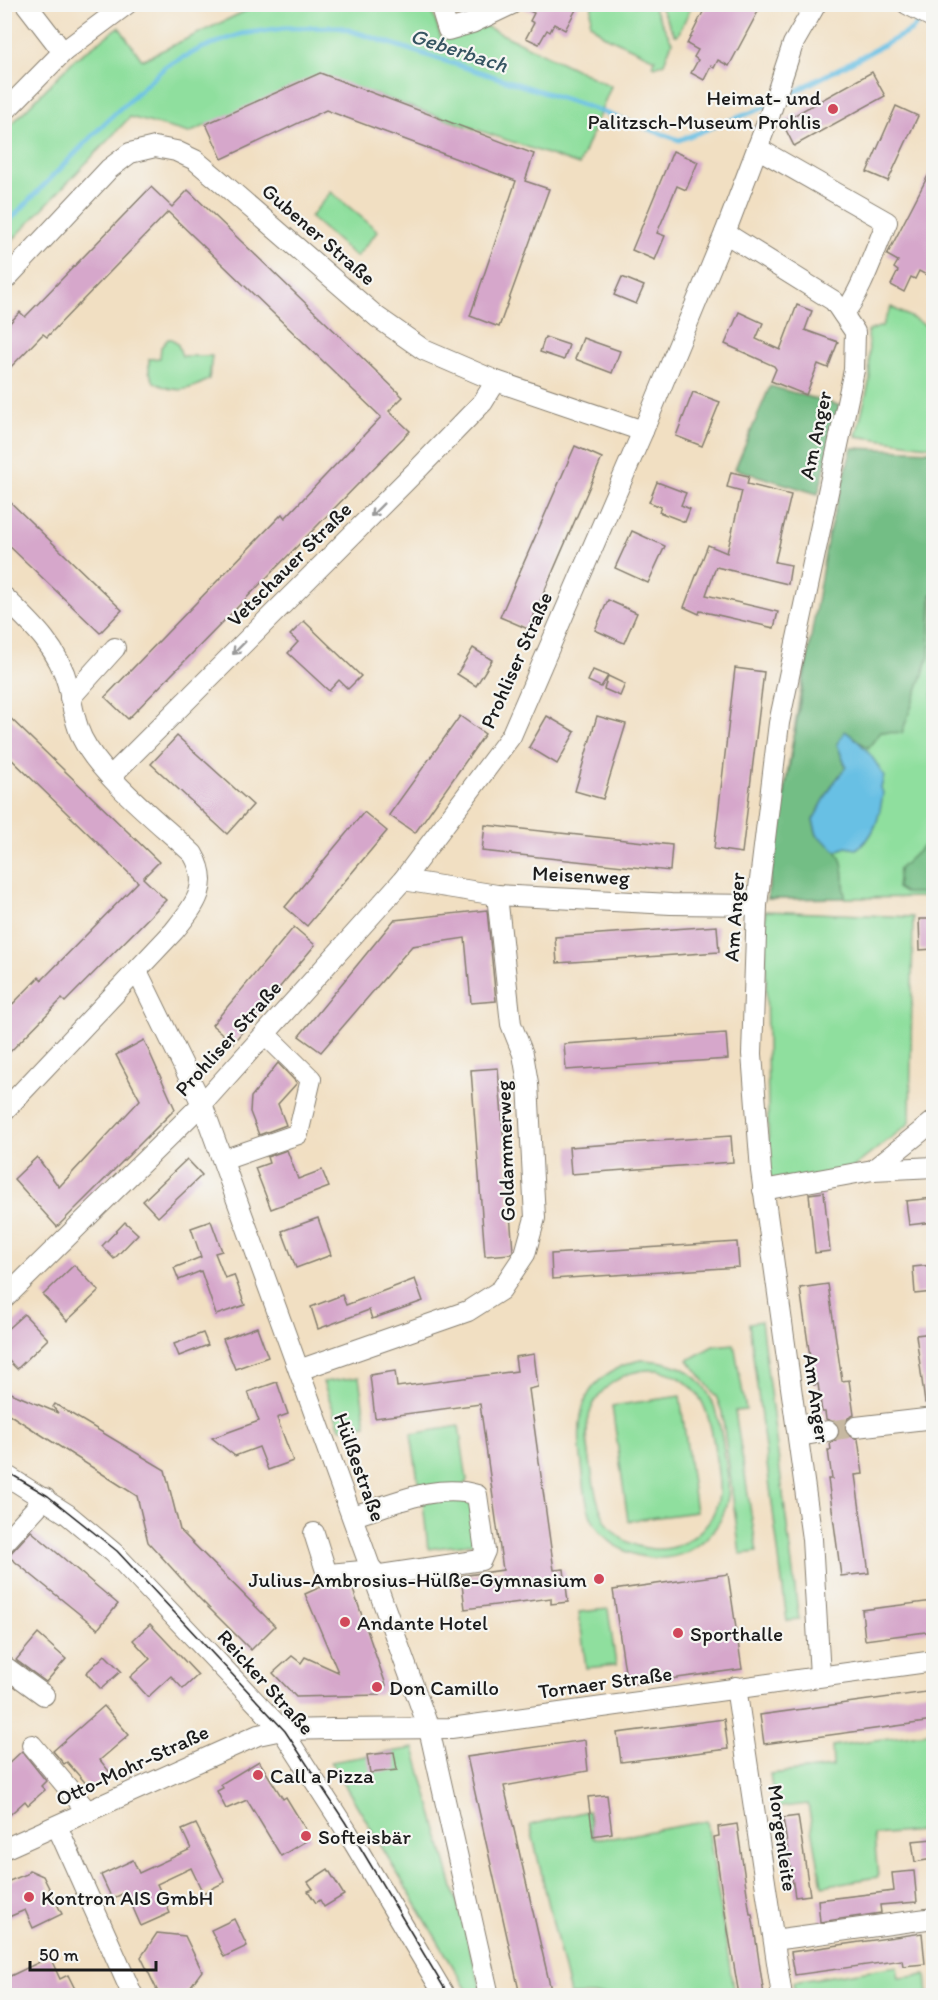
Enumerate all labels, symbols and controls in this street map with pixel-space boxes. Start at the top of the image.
water label: Geberbach [407,22,512,79]
place label: Heimat- und Palitzsch-Museum Prohlis [587,85,821,134]
marker: Heimat- und Palitzsch-Museum Prohlis [826,102,840,116]
street label: Gubener Straße [257,178,381,290]
street label: Am Anger [793,388,837,481]
street label: Vetschauer Straße [221,496,357,632]
one-way arrow [370,502,385,517]
street label: Prohliser Straße [475,588,557,732]
one-way arrow [232,640,247,655]
street label: Meisenweg [532,860,631,890]
street label: Am Anger [718,871,750,963]
street label: Prohliser Straße [170,975,287,1101]
street label: Goldammerweg [490,1080,520,1222]
street label: Am Anger [798,1352,836,1445]
street label: Hülßestraße [329,1409,391,1525]
place label: Julius-Ambrosius-Hülße-Gymnasium [248,1567,587,1592]
marker: Julius-Ambrosius-Hülße-Gymnasium [592,1572,606,1586]
place label: Andante Hotel [357,1610,488,1635]
marker: Andante Hotel [338,1615,352,1629]
place label: Sporthalle [690,1621,783,1646]
street label: Reicker Straße [212,1624,320,1740]
marker: Sporthalle [671,1626,685,1640]
street label: Tornaer Straße [536,1660,674,1704]
place label: Don Camillo [389,1675,499,1700]
marker: Don Camillo [370,1680,384,1694]
street label: Otto-Mohr-Straße [52,1719,213,1811]
place label: Call a Pizza [270,1763,374,1788]
marker: Call a Pizza [251,1768,265,1782]
street label: Morgenleite [763,1783,803,1893]
place label: Softeisbär [318,1824,412,1849]
marker: Softeisbär [299,1829,313,1843]
place label: Kontron AIS GmbH [41,1885,213,1910]
marker: Kontron AIS GmbH [22,1890,36,1904]
scale bar [30,1934,156,1972]
text: 50 m [39,1944,79,1966]

